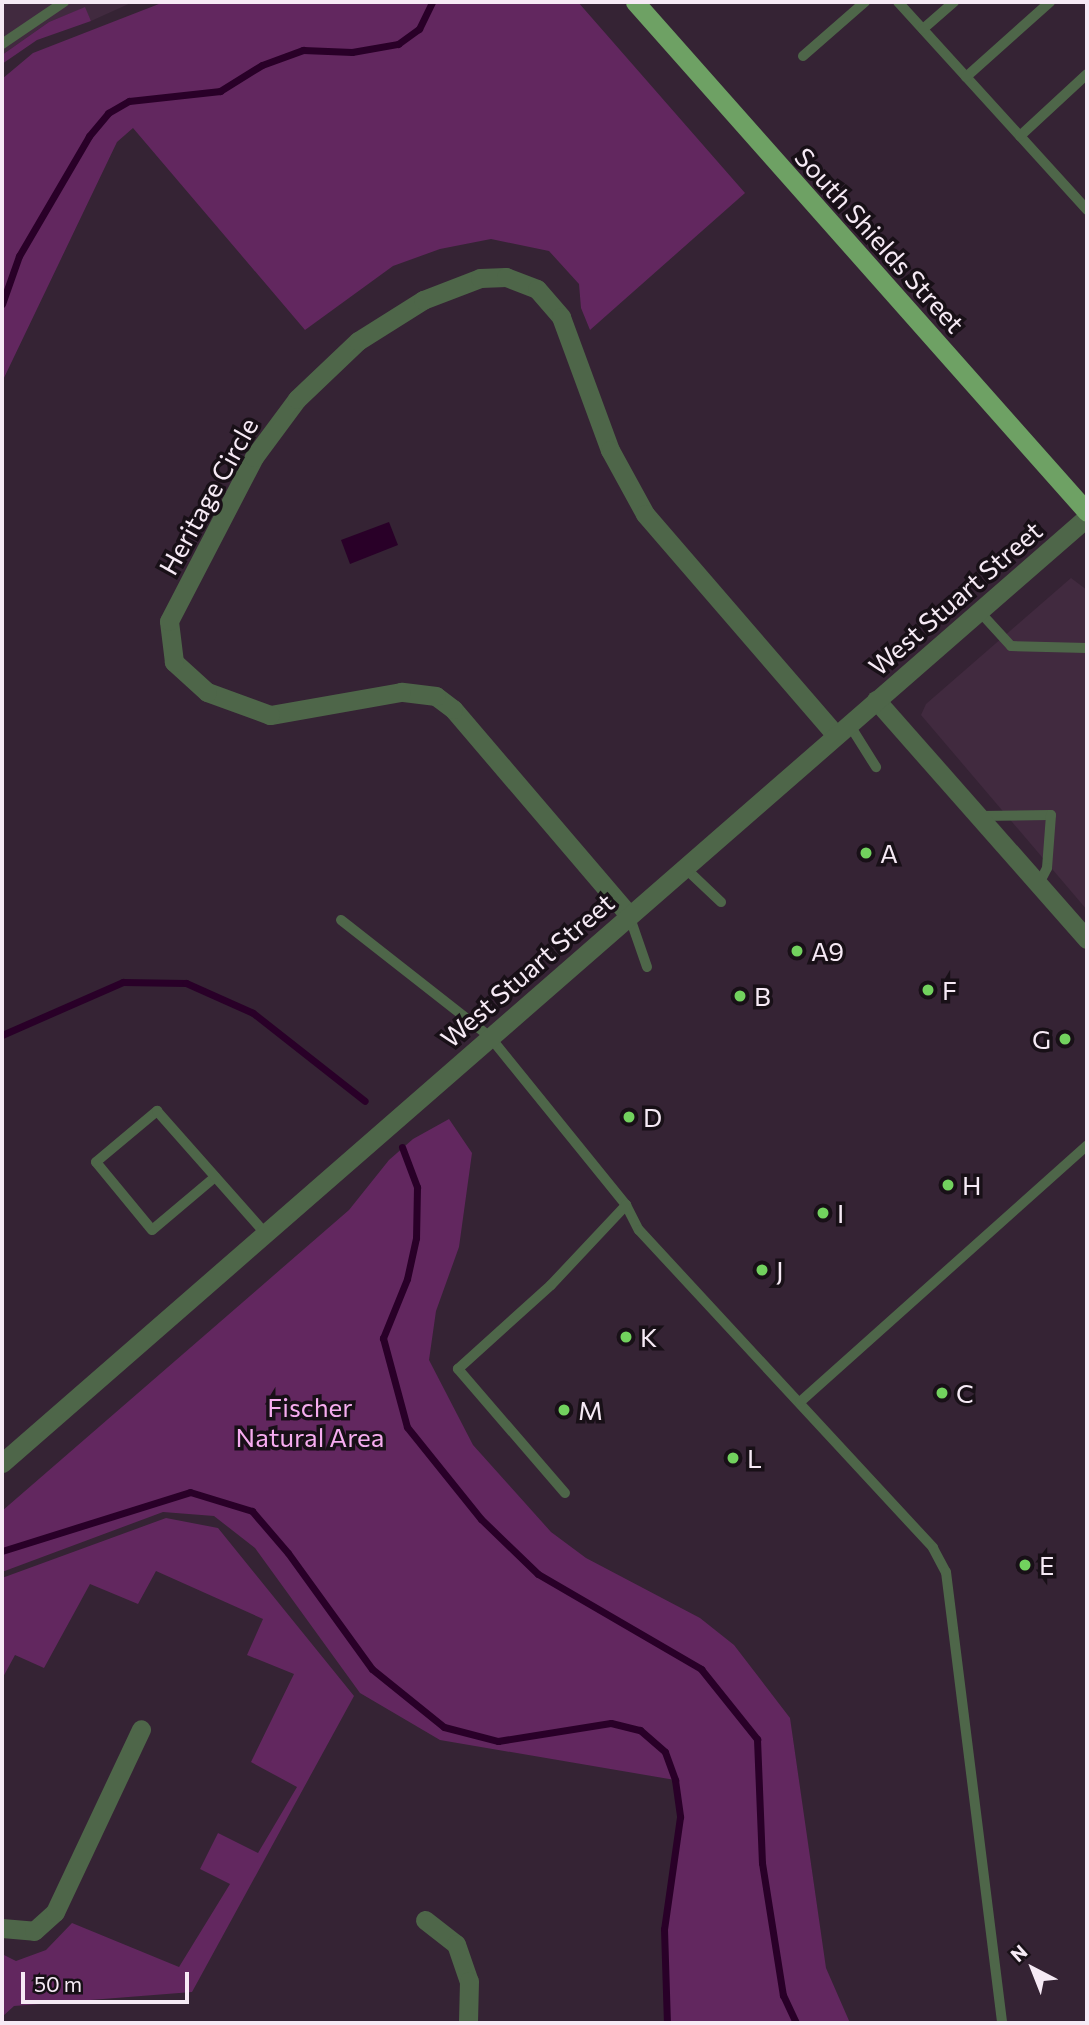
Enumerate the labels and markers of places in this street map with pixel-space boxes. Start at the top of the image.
place label: A [880,837,898,869]
marker: A [858,845,874,861]
place label: A9 [811,935,844,967]
marker: A9 [789,943,805,959]
place label: F [942,974,957,1006]
place label: B [754,980,771,1012]
marker: F [920,982,936,998]
marker: B [732,988,748,1004]
place label: G [1032,1023,1051,1055]
marker: G [1057,1031,1073,1047]
place label: D [643,1101,662,1133]
marker: D [621,1109,637,1125]
place label: H [962,1169,981,1201]
marker: H [940,1177,956,1193]
place label: I [837,1197,844,1229]
marker: I [815,1205,831,1221]
place label: J [776,1254,784,1286]
marker: J [754,1262,770,1278]
place label: K [640,1321,657,1353]
marker: K [618,1329,634,1345]
place label: C [956,1377,974,1409]
marker: C [934,1385,950,1401]
place label: M [578,1394,603,1426]
marker: M [556,1402,572,1418]
place label: L [747,1442,762,1474]
marker: L [725,1450,741,1466]
place label: E [1039,1549,1054,1581]
marker: E [1017,1557,1033,1573]

